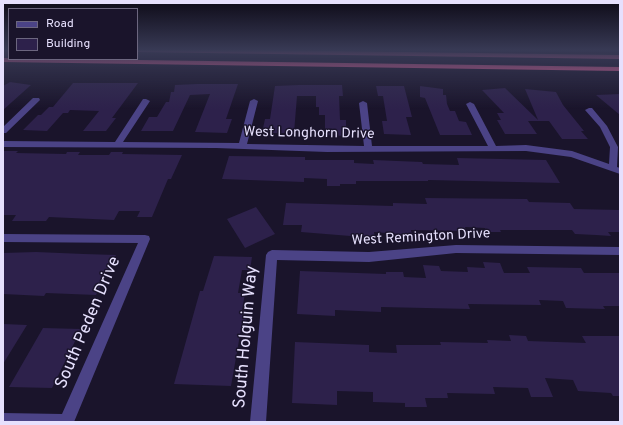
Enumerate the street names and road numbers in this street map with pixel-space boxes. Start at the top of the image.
street label: West Longhorn Drive [243,124,375,144]
street label: West Remington Drive [351,226,491,250]
street label: South Peden Drive [52,254,126,392]
street label: South Holguin Way [231,265,263,409]

